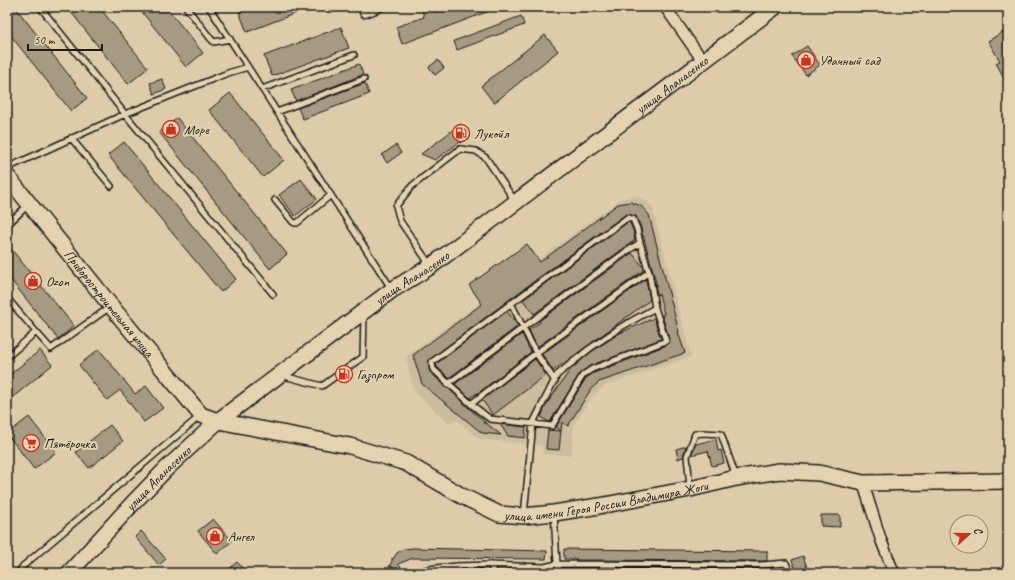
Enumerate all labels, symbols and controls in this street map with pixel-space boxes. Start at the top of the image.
scale bar [28,26,102,52]
text: 50 m [34,32,56,48]
shop icon: Удачный сад [796,50,816,70]
street label: улица Апанасенко [632,52,712,118]
place label: Удачный сад [819,52,881,69]
shop icon: Море [161,119,181,139]
place label: Море [184,121,210,138]
fuel station icon: Лукойл [451,123,471,143]
place label: Лукойл [474,125,510,142]
street label: Приборостроительная улица [61,246,159,361]
street label: улица Апанасенко [370,246,453,309]
shop icon: Ozon [23,271,43,291]
place label: Ozon [46,273,70,290]
fuel station icon: Газпром [334,364,354,384]
place label: Газпром [357,366,394,383]
supermarket icon: Пятёрочка [21,433,41,453]
place label: Пятёрочка [44,435,97,452]
street label: улица Апанасенко [121,441,195,515]
street label: улица имени Героя России Владимира Жоги [503,476,711,525]
north arrow [949,514,989,554]
text: С [971,525,986,537]
shop icon: Ангел [205,526,225,546]
place label: Ангел [228,528,255,545]

